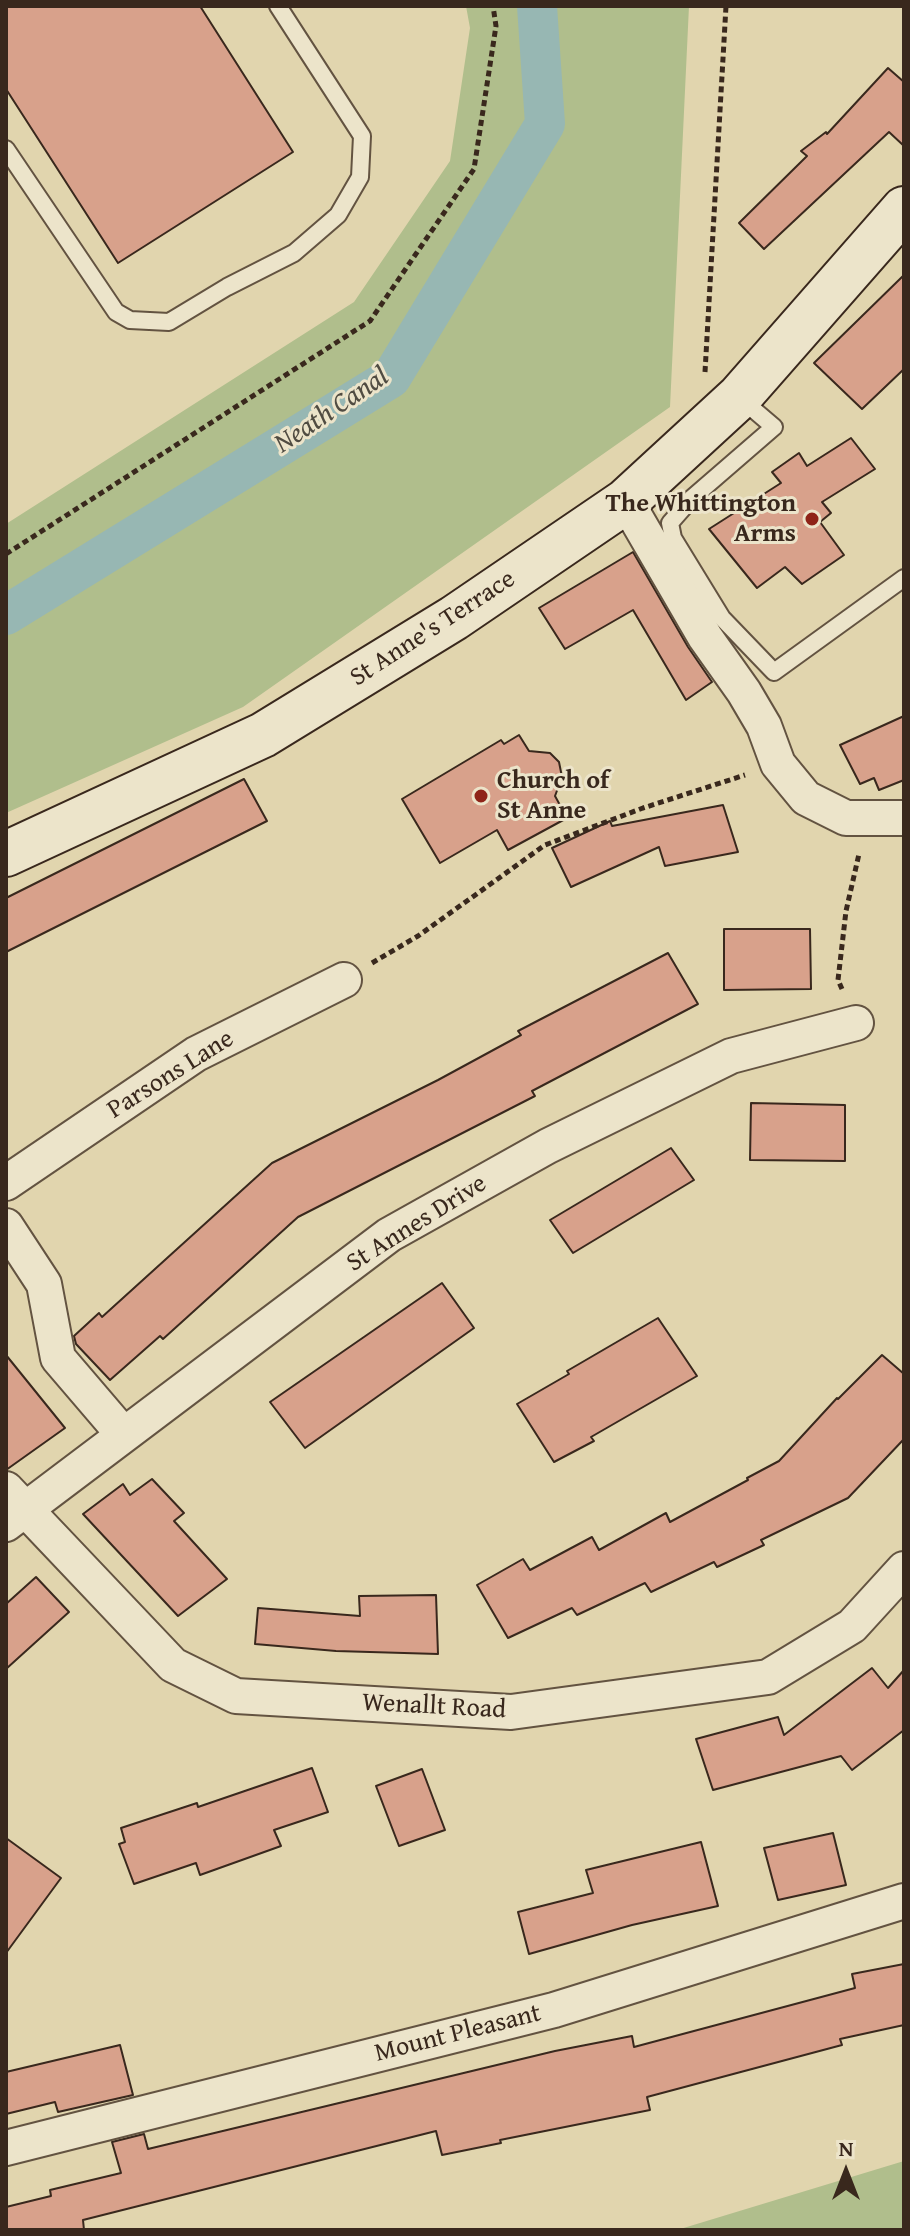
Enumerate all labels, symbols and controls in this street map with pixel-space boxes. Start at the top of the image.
water label: Neath Canal [269,361,395,461]
place label: The Whittington Arms [605,488,796,550]
marker: The Whittington Arms [803,510,821,528]
street label: St Anne's Terrace [345,564,521,694]
place label: Church of St Anne [497,765,609,826]
marker: Church of St Anne [472,787,490,805]
street label: Parsons Lane [102,1024,240,1126]
street label: St Annes Drive [341,1169,493,1279]
street label: Wenallt Road [361,1688,507,1726]
street label: Mount Pleasant [372,1998,544,2070]
north arrow [806,2132,886,2212]
text: N [839,2132,853,2164]

